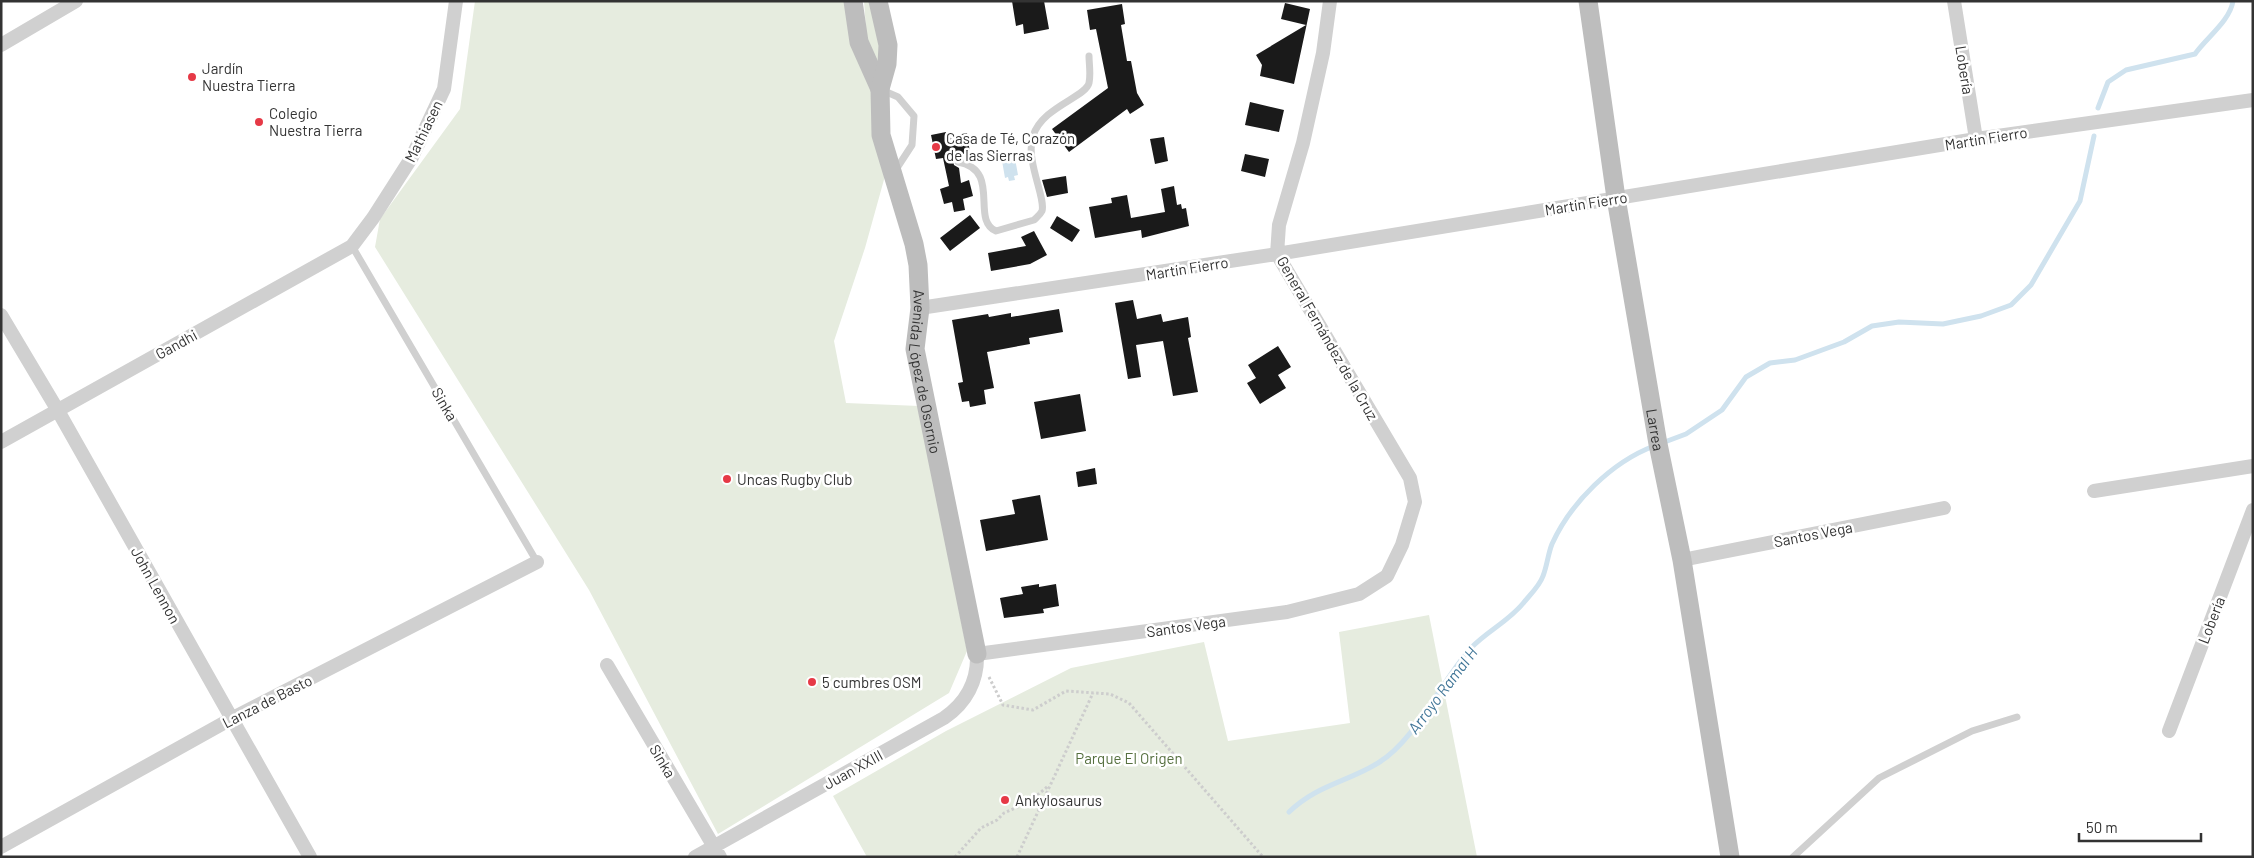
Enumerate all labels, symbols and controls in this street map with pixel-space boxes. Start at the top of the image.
street label: Lobería [1952,44,1978,96]
place label: Jardín Nuestra Tierra [202,59,296,94]
marker: Jardín Nuestra Tierra [186,71,198,83]
street label: Mathiasen [400,97,446,165]
place label: Colegio Nuestra Tierra [269,104,363,139]
marker: Colegio Nuestra Tierra [253,116,265,128]
street label: Martín Fierro [1944,123,2028,153]
place label: Casa de Té, Corazón de las Sierras [946,129,1075,164]
marker: Casa de Té, Corazón de las Sierras [930,141,942,153]
street label: Martín Fierro [1544,188,1628,218]
street label: Martín Fierro [1145,253,1229,283]
street label: General Fernández de la Cruz [1274,253,1383,423]
street label: Avenida López de Osornio [906,289,945,455]
street label: Gandhi [152,325,200,363]
street label: Sinka [428,384,462,424]
street label: Larrea [1643,407,1668,452]
place label: Uncas Rugby Club [737,470,852,488]
marker: Uncas Rugby Club [721,473,733,485]
street label: Santos Vega [1772,518,1854,550]
street label: John Lennon [128,544,184,626]
street label: Lobería [2194,594,2228,646]
street label: Santos Vega [1145,612,1227,640]
water label: Arroyo Ramal H [1403,643,1481,737]
street label: Lanza de Basto [219,671,315,731]
place label: 5 cumbres OSM [822,673,921,691]
marker: 5 cumbres OSM [806,676,818,688]
street label: Sinka [646,741,680,781]
street label: Juan XXIII [820,745,886,793]
park label: Parque El Origen [1075,749,1183,767]
place label: Ankylosaurus [1015,791,1102,809]
marker: Ankylosaurus [999,794,1011,806]
scale bar [2079,810,2202,842]
text: 50 m [2086,818,2118,836]

